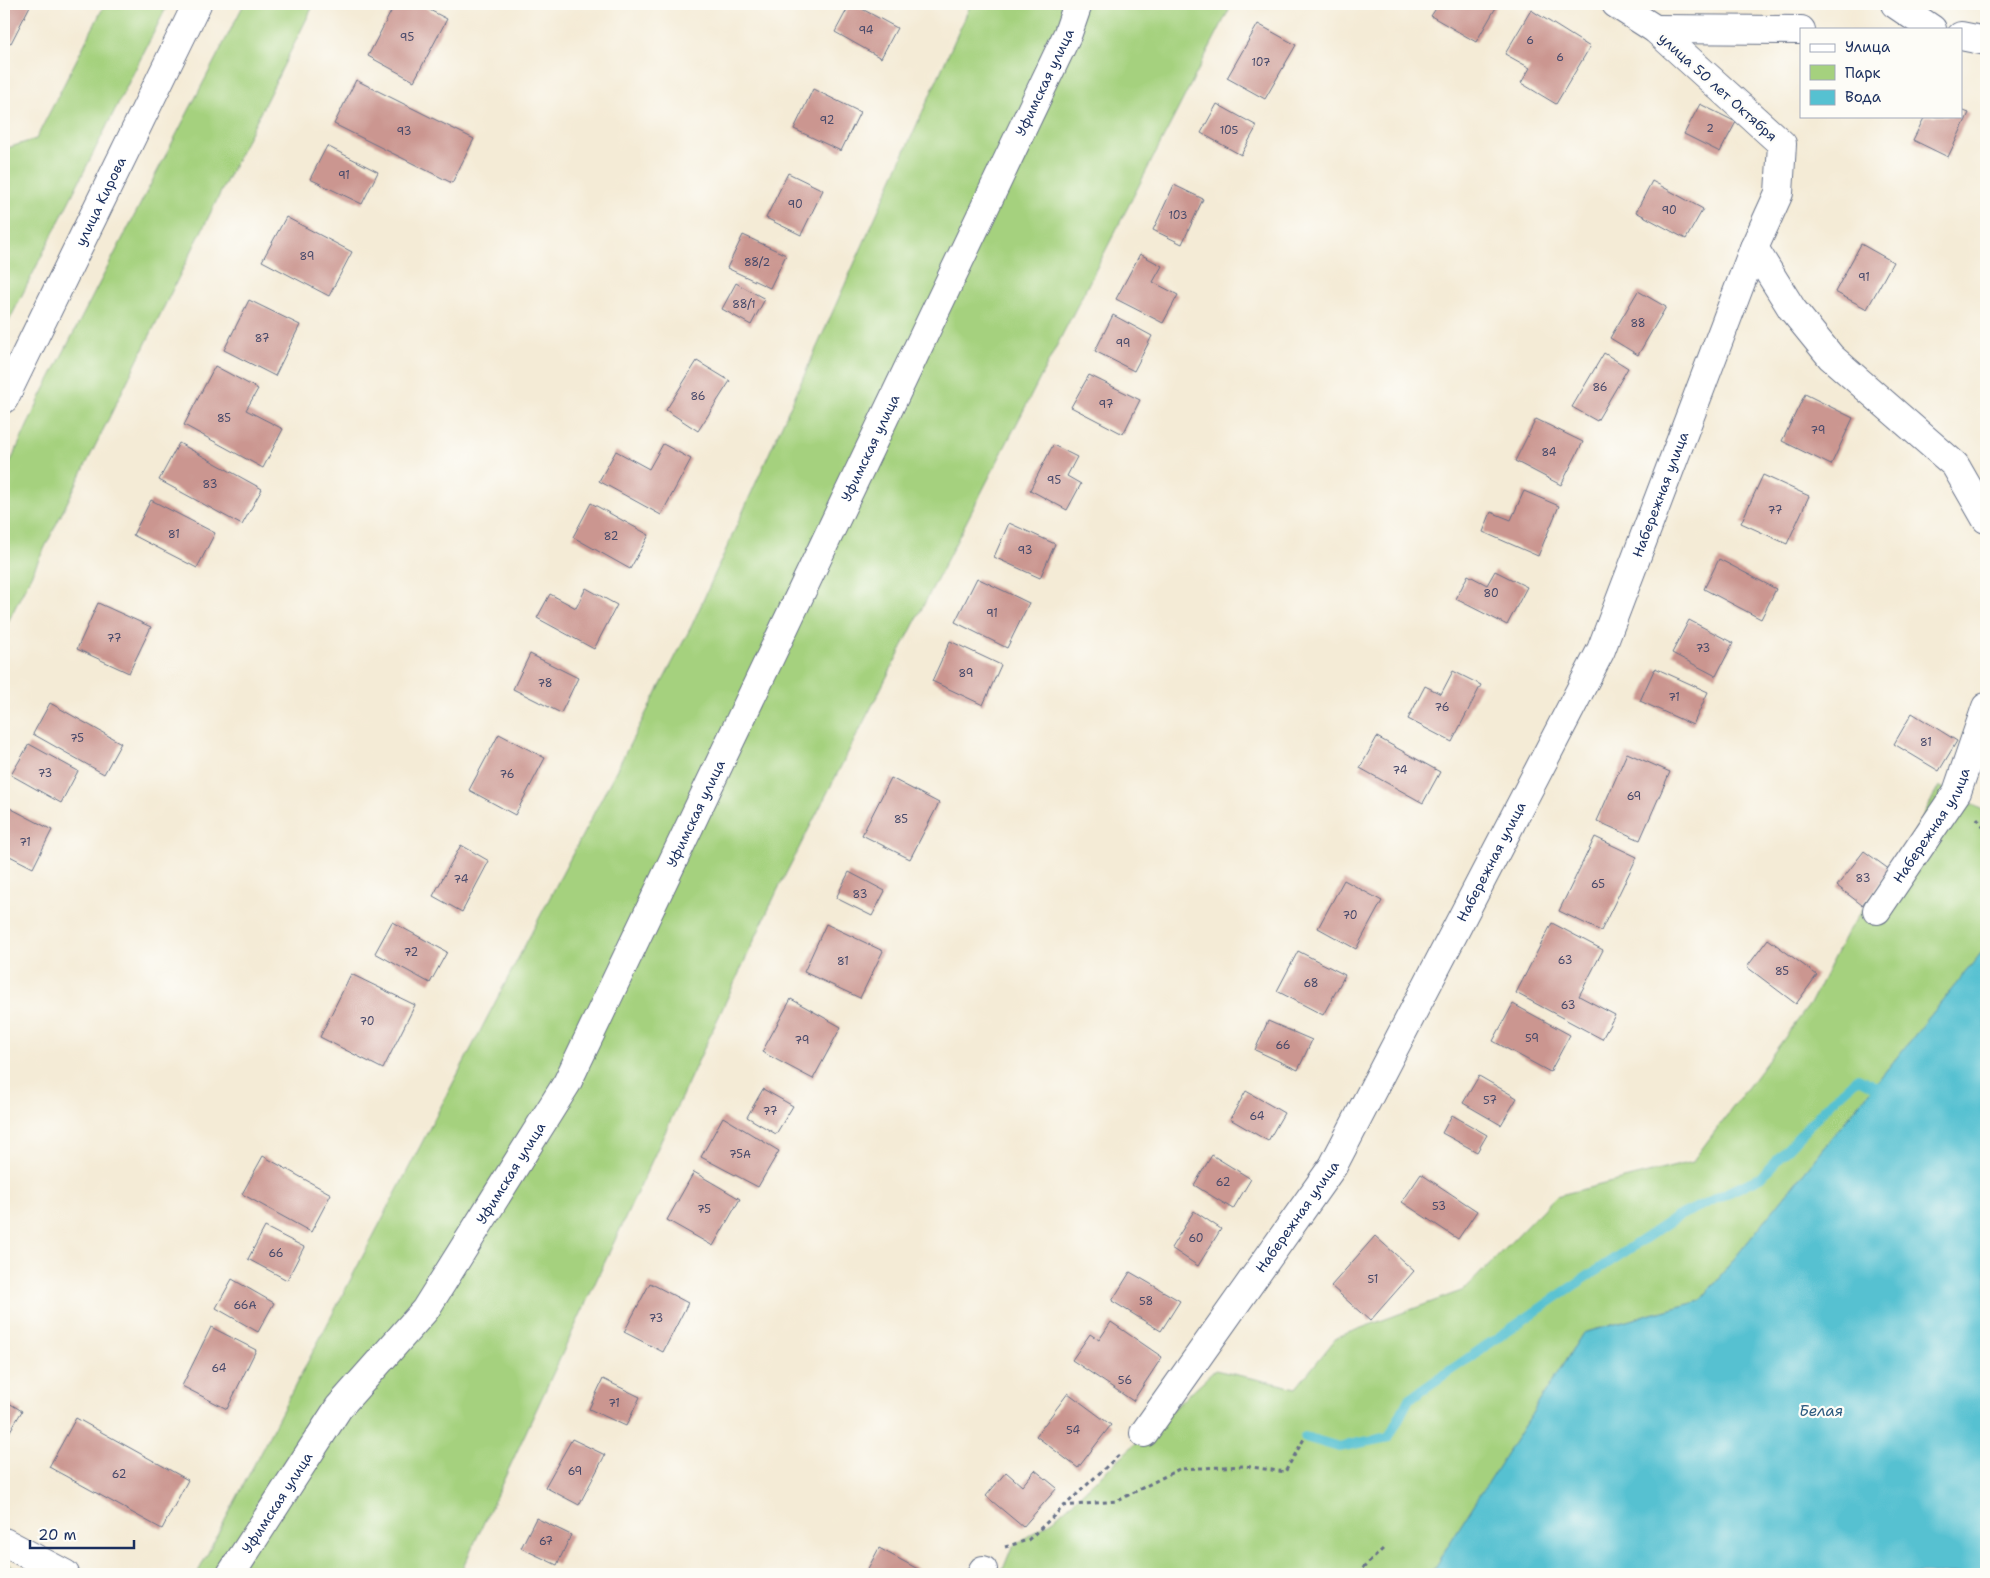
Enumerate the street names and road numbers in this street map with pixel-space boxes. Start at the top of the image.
street label: Уфимская улица [1011,25,1078,139]
street label: улица 50 лет Октября [1655,29,1781,145]
street label: улица Кирова [71,153,130,249]
street label: Уфимская улица [837,391,903,504]
street label: Набережная улица [1628,429,1692,560]
street label: Уфимская улица [662,757,729,870]
street label: Набережная улица [1889,765,1974,886]
street label: Набережная улица [1452,798,1530,925]
street label: Уфимская улица [472,1119,549,1227]
street label: Набережная улица [1251,1158,1343,1276]
street label: Уфимская улица [238,1448,317,1557]

